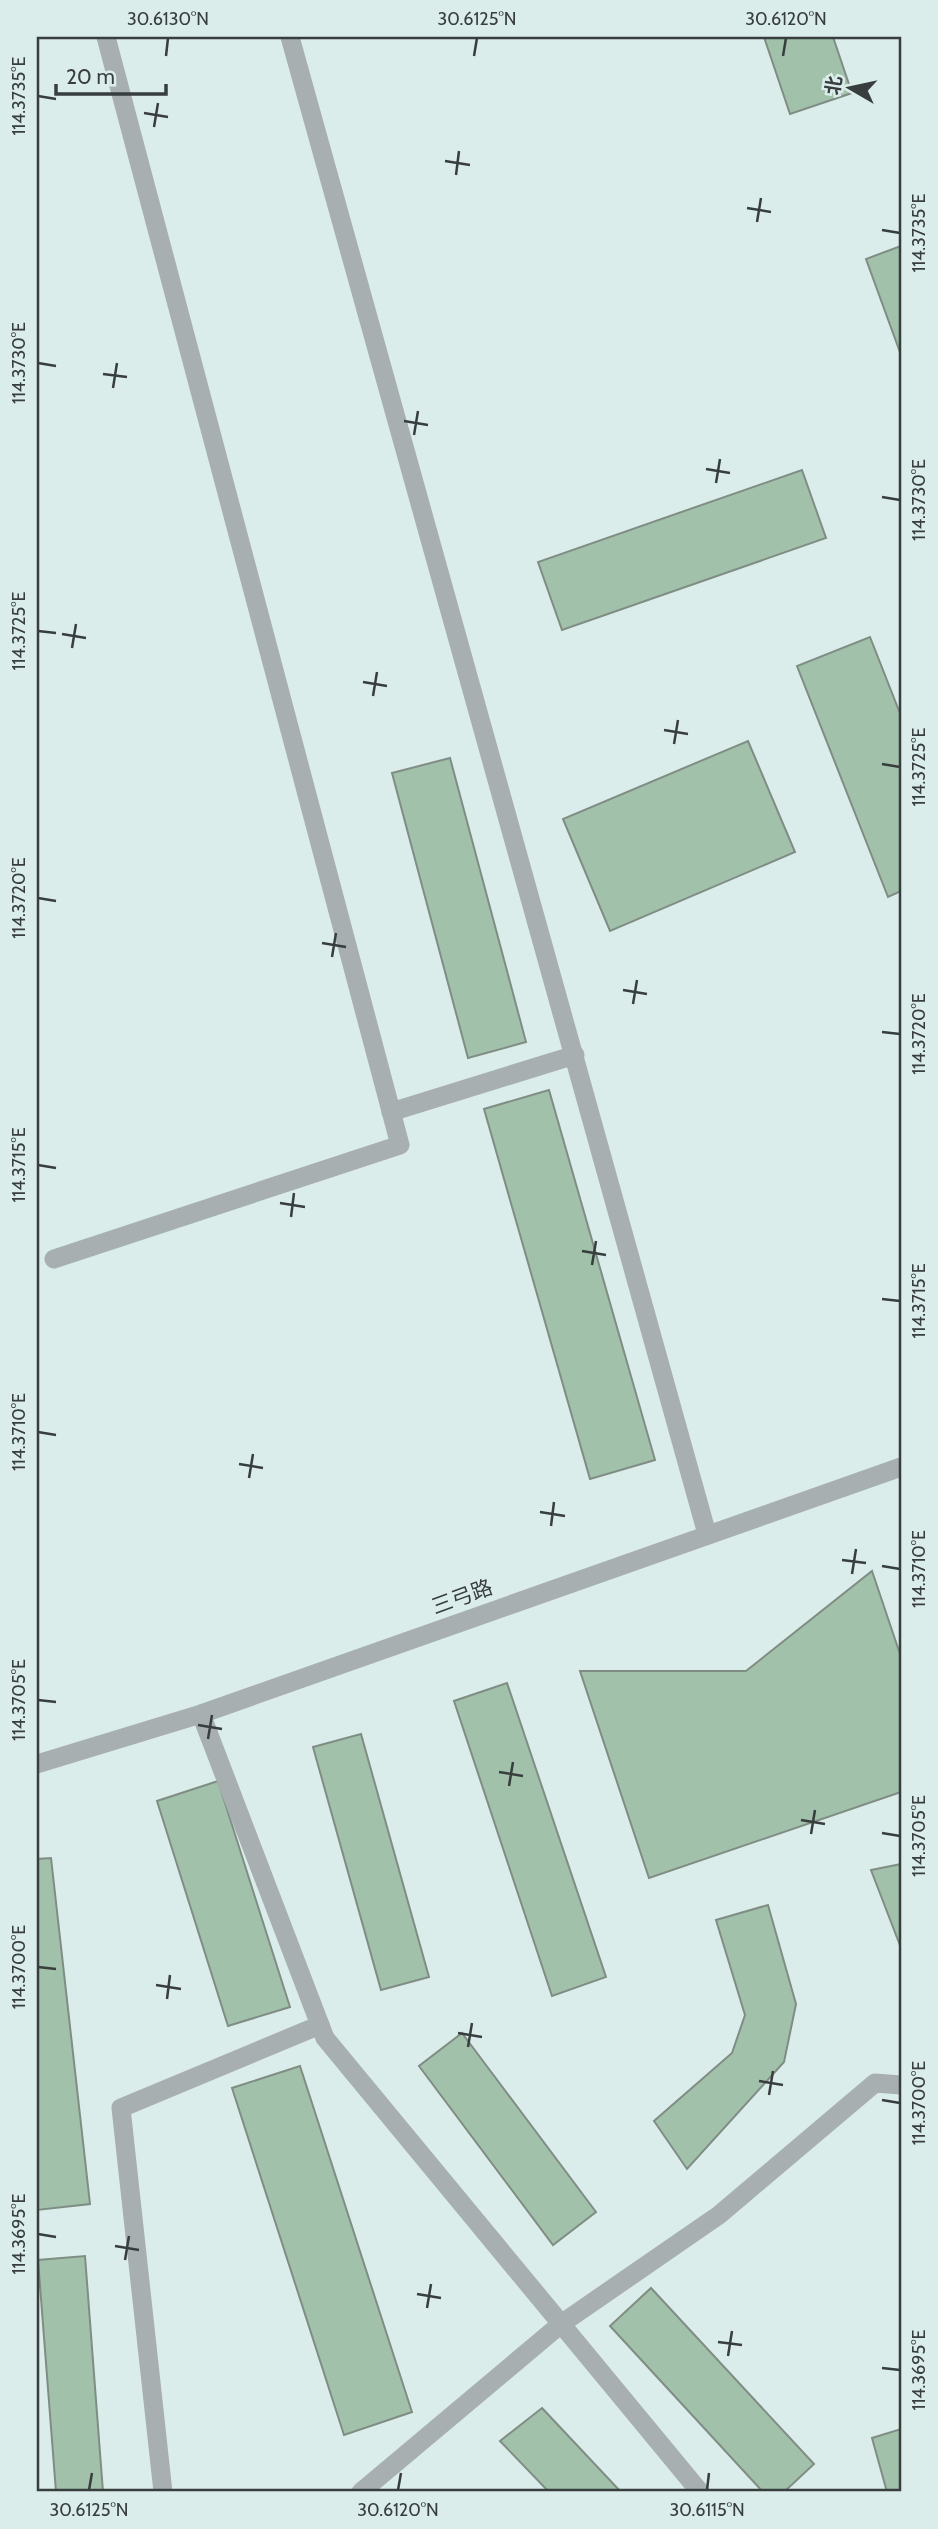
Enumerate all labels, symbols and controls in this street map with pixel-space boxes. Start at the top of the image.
text: 30.6130°N [127,8,209,30]
text: 30.6125°N [438,8,516,30]
text: 30.6120°N [745,8,827,30]
scale bar [56,52,166,96]
north arrow [816,52,886,122]
text: 114.3735°E [8,56,30,136]
text: 20 m [66,64,115,89]
text: 北 [821,74,847,97]
text: 114.3735°E [908,193,930,273]
text: 114.3730°E [8,322,30,404]
text: 114.3730°E [908,459,930,541]
text: 114.3725°E [8,592,30,670]
text: 114.3725°E [908,728,930,806]
text: 114.3720°E [8,857,30,939]
text: 114.3720°E [908,993,930,1075]
text: 114.3715°E [8,1127,30,1203]
text: 114.3715°E [908,1263,930,1339]
text: 114.3710°E [8,1393,30,1471]
text: 114.3710°E [908,1530,930,1608]
street label: 三弓路 [428,1574,496,1619]
text: 114.3705°E [8,1659,30,1741]
text: 114.3705°E [908,1795,930,1877]
text: 114.3700°E [8,1925,30,2009]
text: 114.3700°E [908,2061,930,2145]
text: 114.3695°E [8,2194,30,2274]
text: 114.3695°E [908,2330,930,2410]
text: 30.6125°N [50,2499,128,2521]
text: 30.6120°N [357,2499,439,2521]
text: 30.6115°N [669,2499,745,2521]

